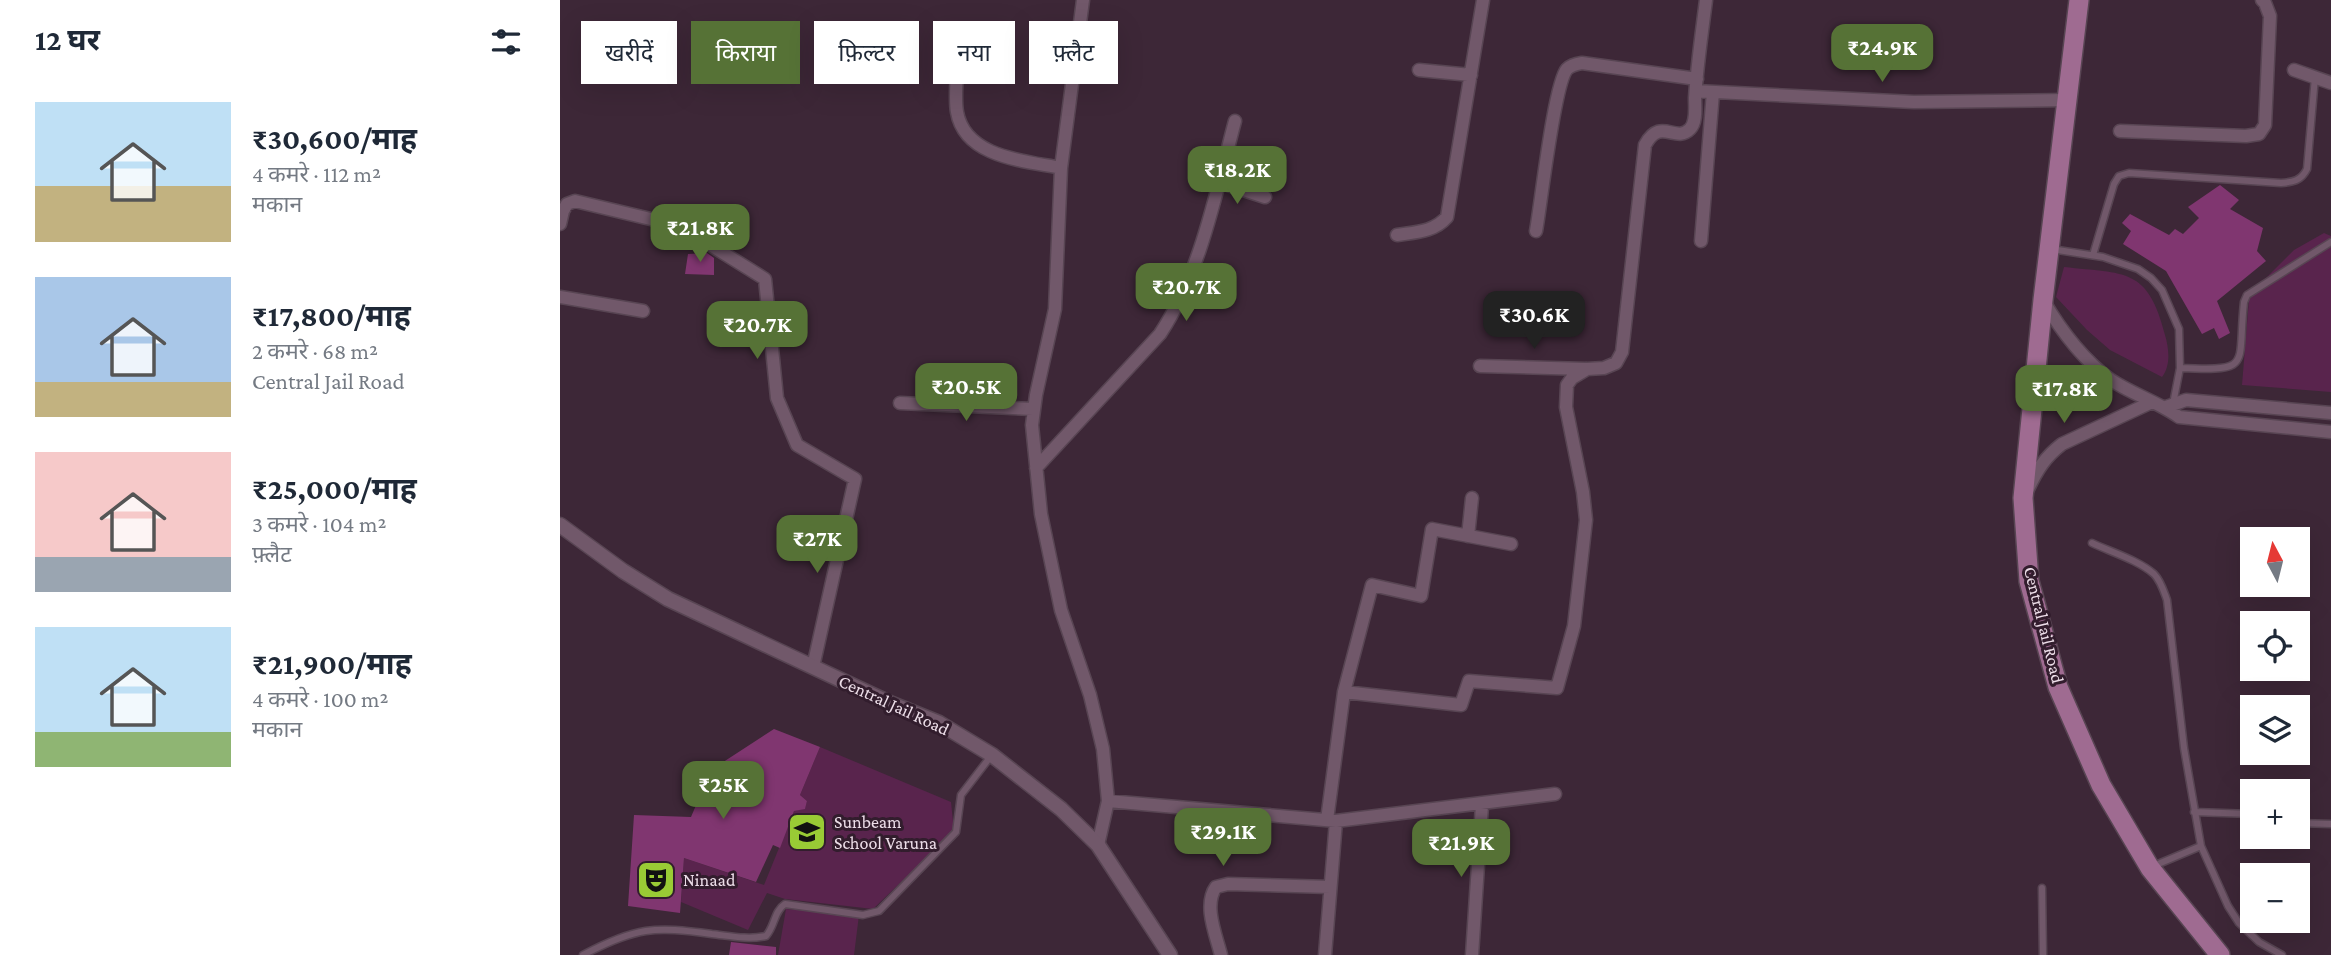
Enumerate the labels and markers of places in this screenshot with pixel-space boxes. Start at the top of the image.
pin: ₹24.9K [1825,24,1939,84]
pin: ₹18.2K [1180,146,1294,206]
pin: ₹21.8K [643,204,757,264]
pin: ₹20.7K [1129,264,1243,323]
pin: ₹30.6K [1477,292,1591,351]
pin: ₹20.7K [700,302,814,361]
pin: ₹20.5K [909,364,1023,423]
pin: ₹17.8K [2007,366,2121,425]
pin: ₹27K [776,516,858,575]
pin: ₹25K [682,762,764,821]
pin: ₹29.1K [1166,808,1280,868]
school or university icon: Sunbeam School Varuna [786,811,828,853]
place label: Sunbeam School Varuna [834,812,937,853]
pin: ₹21.9K [1404,820,1518,879]
theatre icon: Ninaad [635,859,677,901]
place label: Ninaad [683,870,736,890]

